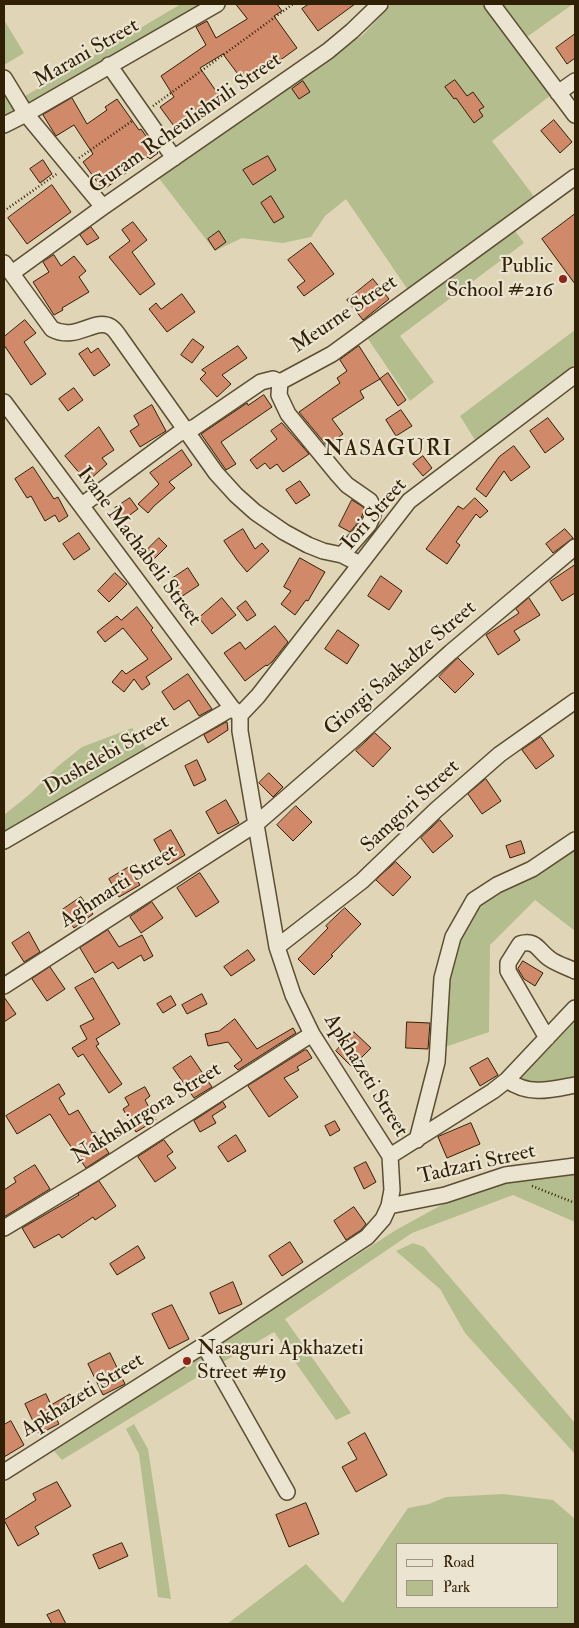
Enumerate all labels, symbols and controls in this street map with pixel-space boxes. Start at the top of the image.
street label: Marani Street [30,14,144,94]
street label: Guram Rcheulishvili Street [85,48,287,200]
place label: Public School #216 [447,254,553,304]
street label: Meurne Street [287,270,403,360]
marker: Public School #216 [557,273,569,285]
district label: NASAGURI [323,437,453,463]
street label: Ivane Machabeli Street [70,463,206,631]
street label: Iori Street [337,474,413,556]
street label: Giorgi Saakadze Street [320,596,482,742]
street label: Dushelebi Street [40,710,174,802]
street label: Samgori Street [357,755,465,859]
street label: Aghmarti Street [56,840,182,934]
street label: Apkhazeti Street [317,1010,413,1142]
street label: Nakhshirgora Street [68,1058,226,1170]
street label: Tadzari Street [416,1139,538,1191]
place label: Nasaguri Apkhazeti Street #19 [197,1336,364,1386]
street label: Apkhazeti Street [17,1348,149,1444]
marker: Nasaguri Apkhazeti Street #19 [181,1355,193,1367]
legend [396,1543,559,1608]
text: Road [443,1553,474,1572]
text: Park [443,1578,470,1597]

